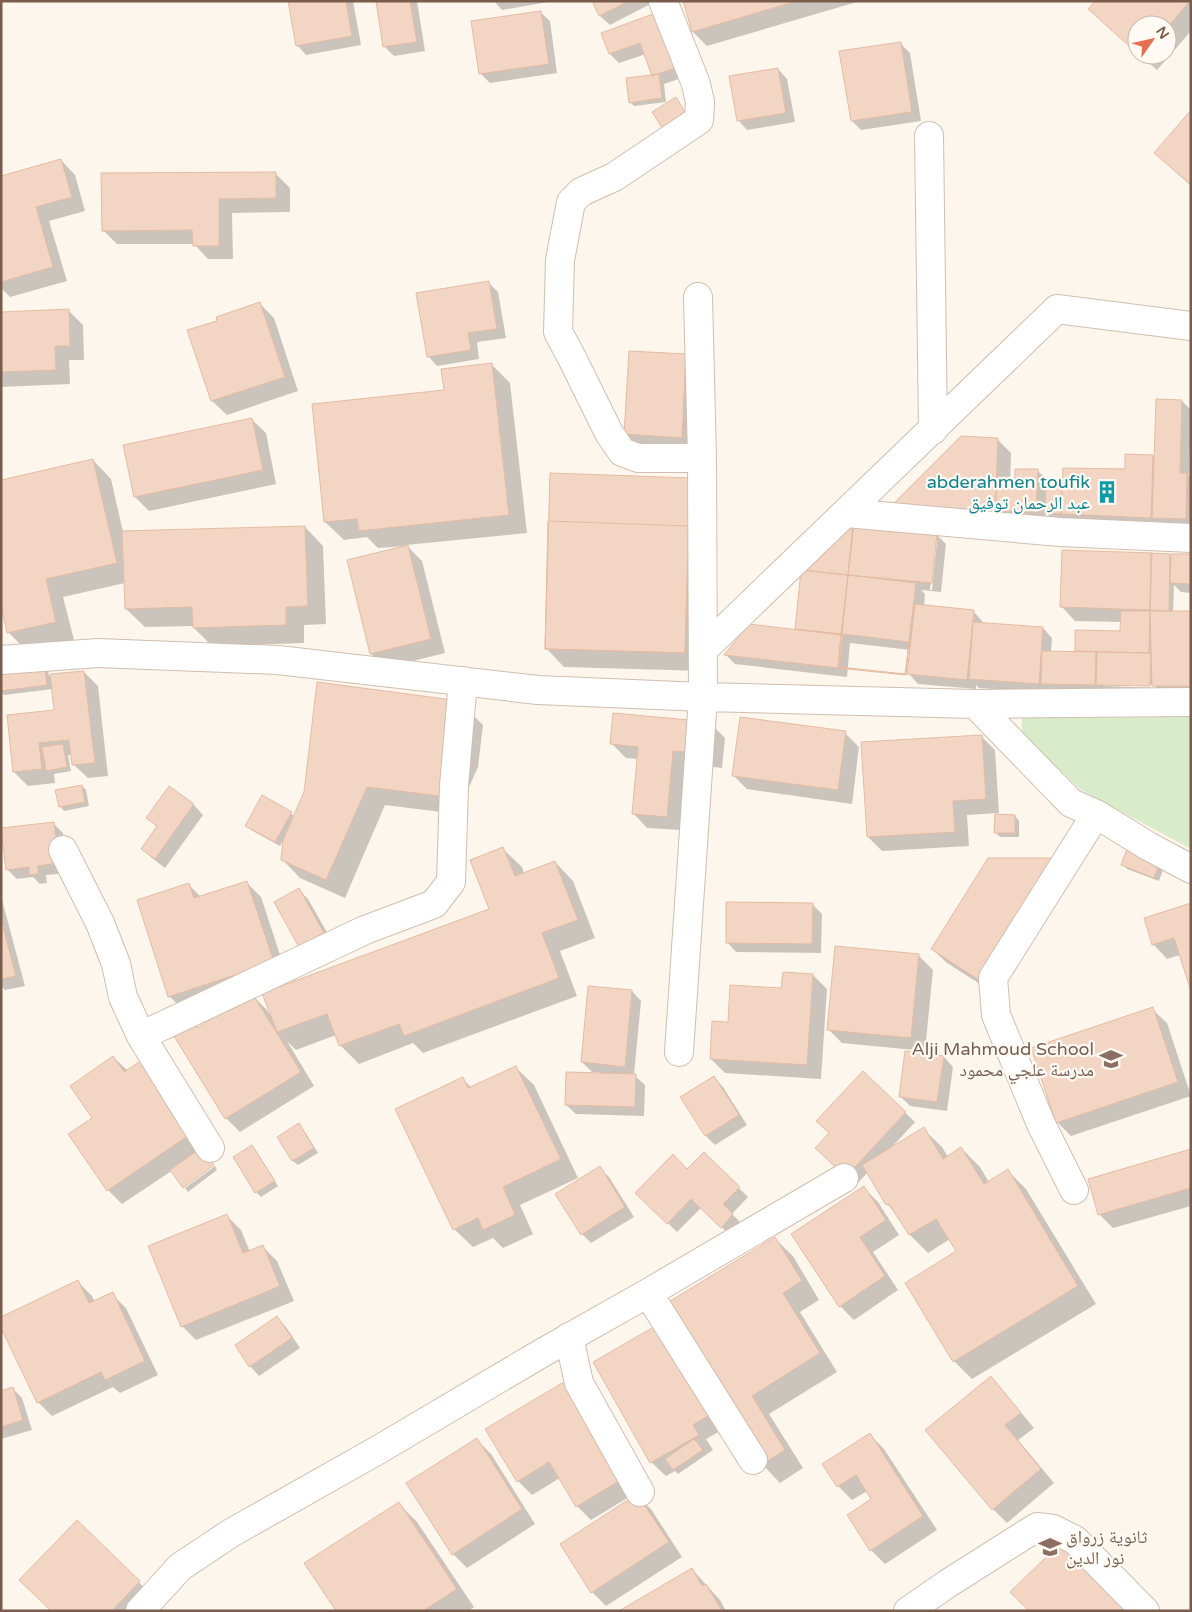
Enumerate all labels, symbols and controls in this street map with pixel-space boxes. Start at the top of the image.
north arrow [1127,15,1177,65]
text: N [1152,24,1173,42]
place label: abderahmen toufik عبد الرحمان توفيق [927,471,1090,514]
building icon: abderahmen toufik عبد الرحمان توفيق [1094,479,1120,505]
place label: Alji Mahmoud School مدرسة علجي محمود [912,1038,1094,1085]
school or university icon: Alji Mahmoud School مدرسة علجي محمود [1098,1046,1124,1072]
place label: ثانوية زرواق نور الدين [1066,1526,1147,1569]
school or university icon: ثانوية زرواق نور الدين [1037,1534,1063,1560]

